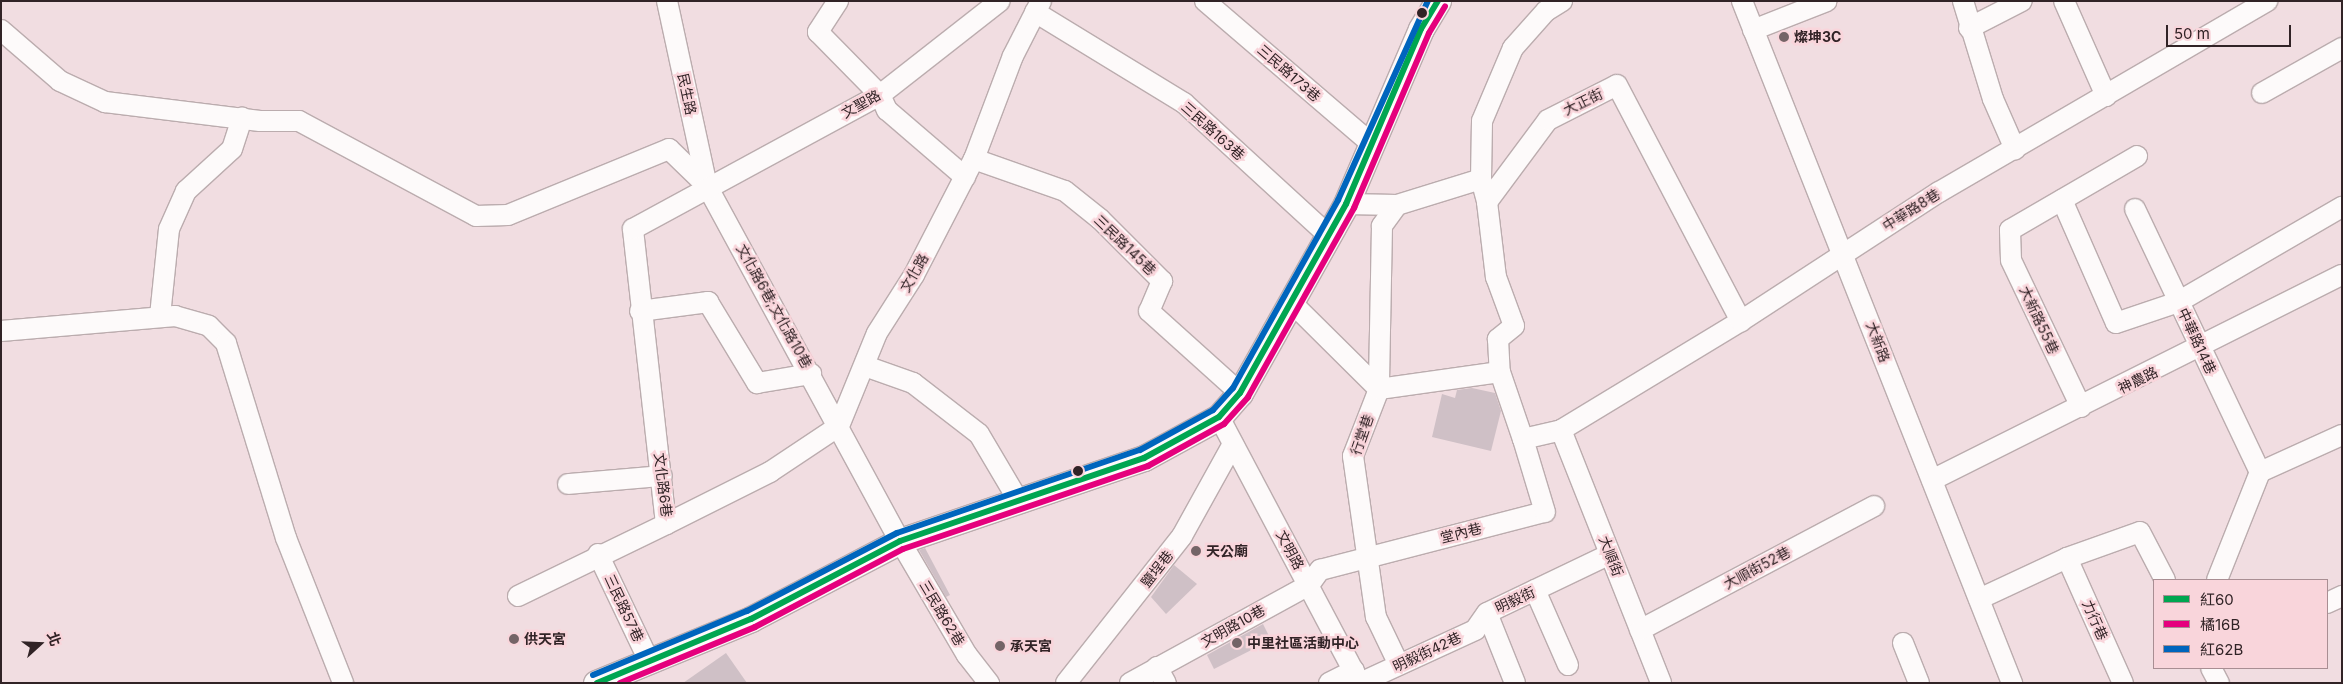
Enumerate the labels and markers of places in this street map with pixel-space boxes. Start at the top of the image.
unlabelled marker [1417,8,1427,18]
place label: 燦坤3C [1794,29,1841,45]
marker: 燦坤3C [1778,31,1790,43]
unlabelled marker [1073,466,1083,476]
place label: 天公廟 [1206,543,1248,559]
marker: 天公廟 [1190,545,1202,557]
place label: 供天宮 [524,631,566,647]
marker: 供天宮 [508,633,520,645]
place label: 中里社區活動中心 [1247,635,1359,651]
marker: 中里社區活動中心 [1231,637,1243,649]
place label: 承天宮 [1010,638,1052,654]
marker: 承天宮 [994,640,1006,652]

